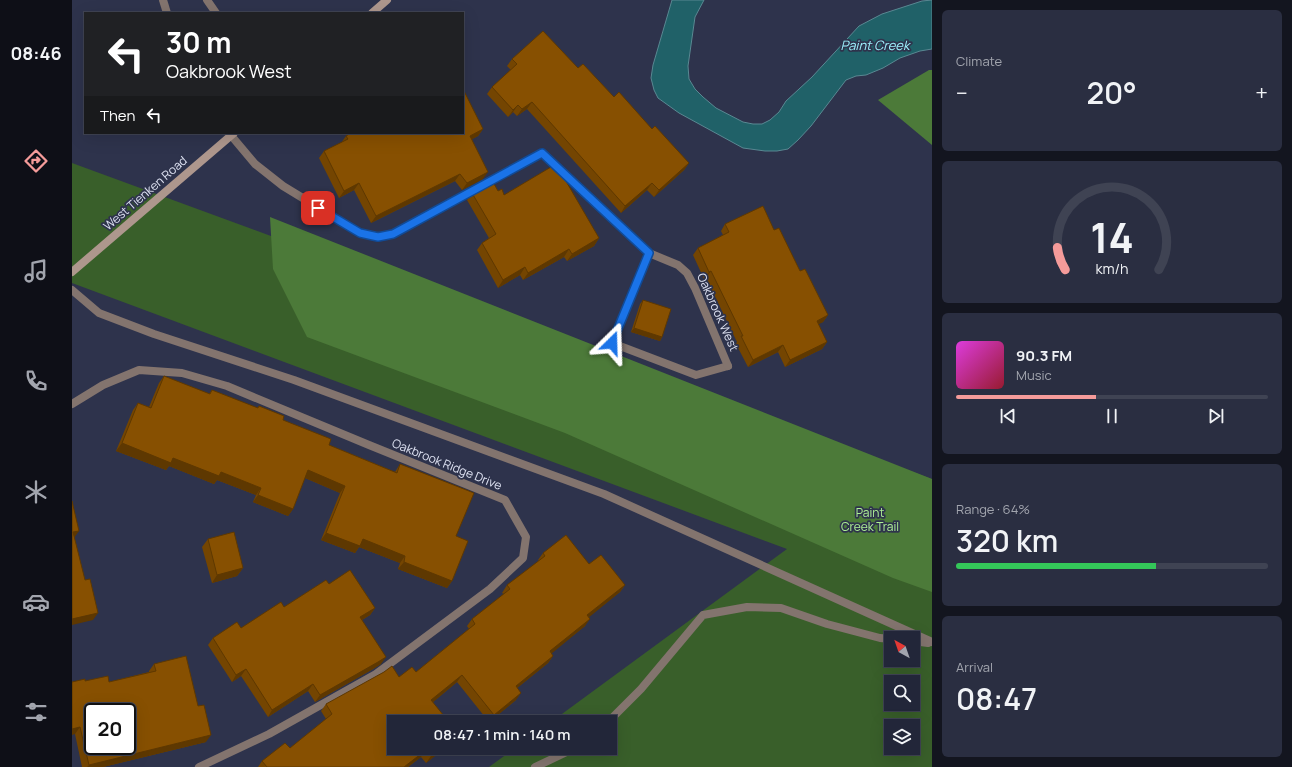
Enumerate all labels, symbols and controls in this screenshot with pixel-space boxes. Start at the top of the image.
text: 30 m [166,23,231,61]
icon: left [100,28,152,80]
water label: Paint Creek [841,36,912,54]
text: 08:46 [10,41,62,65]
text: Climate [956,52,1002,70]
text: Oakbrook West [166,59,292,83]
text: 20° [1086,72,1137,113]
text: − [956,78,968,108]
text: + [1255,78,1268,108]
icon: left [143,104,165,126]
text: Then [100,105,135,126]
icon: directions [22,147,50,175]
street label: West Tienken Road [100,152,190,234]
pin [301,191,335,225]
icon: arrive [307,197,329,219]
text: 14 [1090,209,1134,265]
icon: music [22,257,50,285]
text: km/h [1095,259,1129,278]
street label: Oakbrook West [693,270,743,354]
position arrow [591,322,633,364]
text: 90.3 FM [1016,345,1072,366]
text: Music [1016,366,1052,384]
icon: phone [22,367,50,395]
icon: previous [997,405,1019,427]
icon: pause [1101,405,1123,427]
icon: next [1205,405,1227,427]
street label: Oakbrook Ridge Drive [389,434,505,494]
icon: climate [22,478,50,506]
text: Range · 64% [956,500,1030,518]
park label: Paint Creek Trail [841,504,899,535]
text: 320 km [956,520,1058,561]
icon: car [22,588,50,616]
north arrow [884,631,920,667]
map controls [884,631,920,755]
text: Arrival [956,658,993,676]
button: search [884,675,920,711]
text: 08:47 [956,678,1037,719]
icon: filters [22,698,50,726]
speed limit sign: 20 [84,703,136,755]
button: layers [884,719,920,755]
text: 08:47 · 1 min · 140 m [433,724,571,745]

